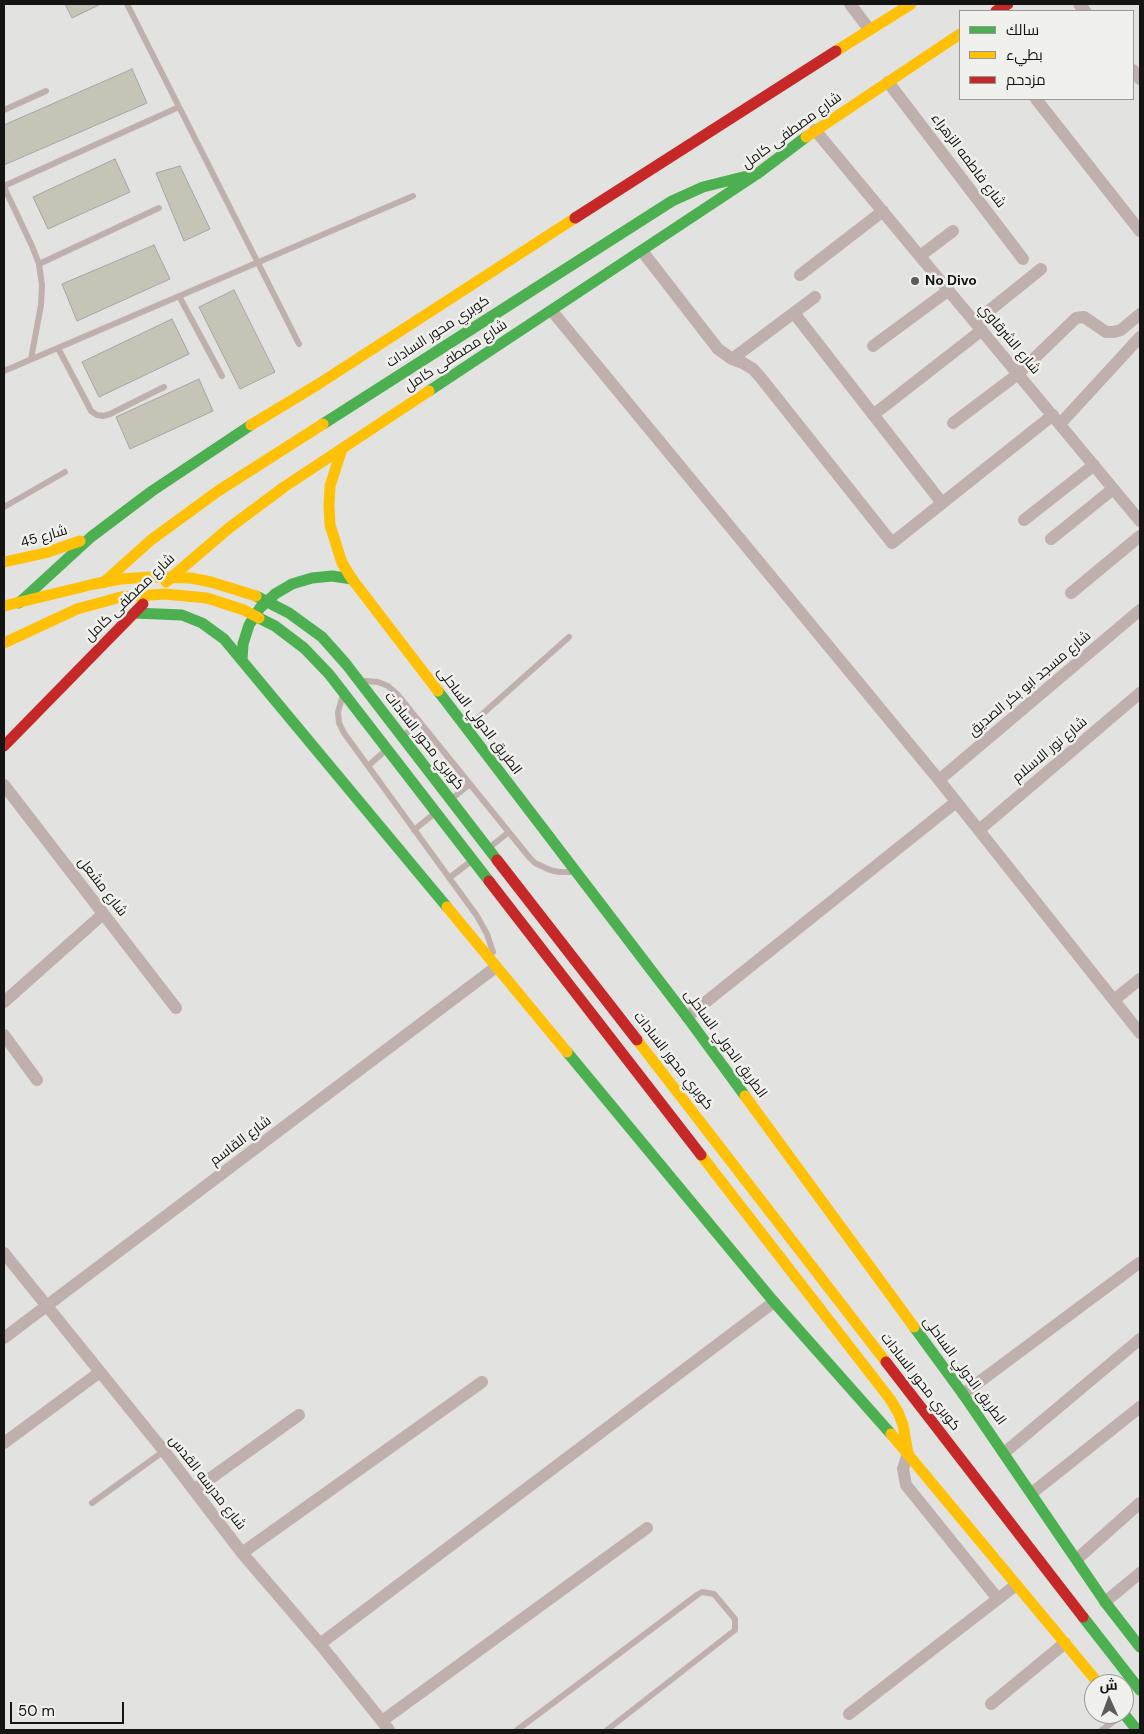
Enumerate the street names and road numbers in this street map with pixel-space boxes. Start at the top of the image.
street label: شارع مصطفى كامل [739,89,845,173]
street label: شارع فاطمه الزهراء [927,111,1009,211]
street label: كوبري محور السادات [383,292,493,372]
street label: شارع الشرقاوي [975,300,1043,378]
street label: شارع مصطفى كامل [402,317,510,395]
street label: شارع 45 [19,522,69,552]
street label: شارع مصطفى كامل [81,551,179,645]
street label: شارع مسجد ابو بكر الصديق [965,628,1095,740]
street label: الطريق الدولي الساحلى [433,664,525,778]
street label: كوبري محور السادات [381,689,467,793]
street label: شارع نور الاسلام [1009,714,1091,786]
street label: شارع مشعل [74,854,130,920]
street label: الطريق الدولي الساحلى [680,986,770,1102]
street label: كوبري محور السادات [630,1009,716,1113]
street label: شارع القاسم [207,1113,275,1169]
street label: الطريق الدولي الساحلى [919,1313,1009,1429]
street label: كوبري محور السادات [877,1330,963,1434]
street label: شارع مدرسه القدس [165,1432,249,1534]

